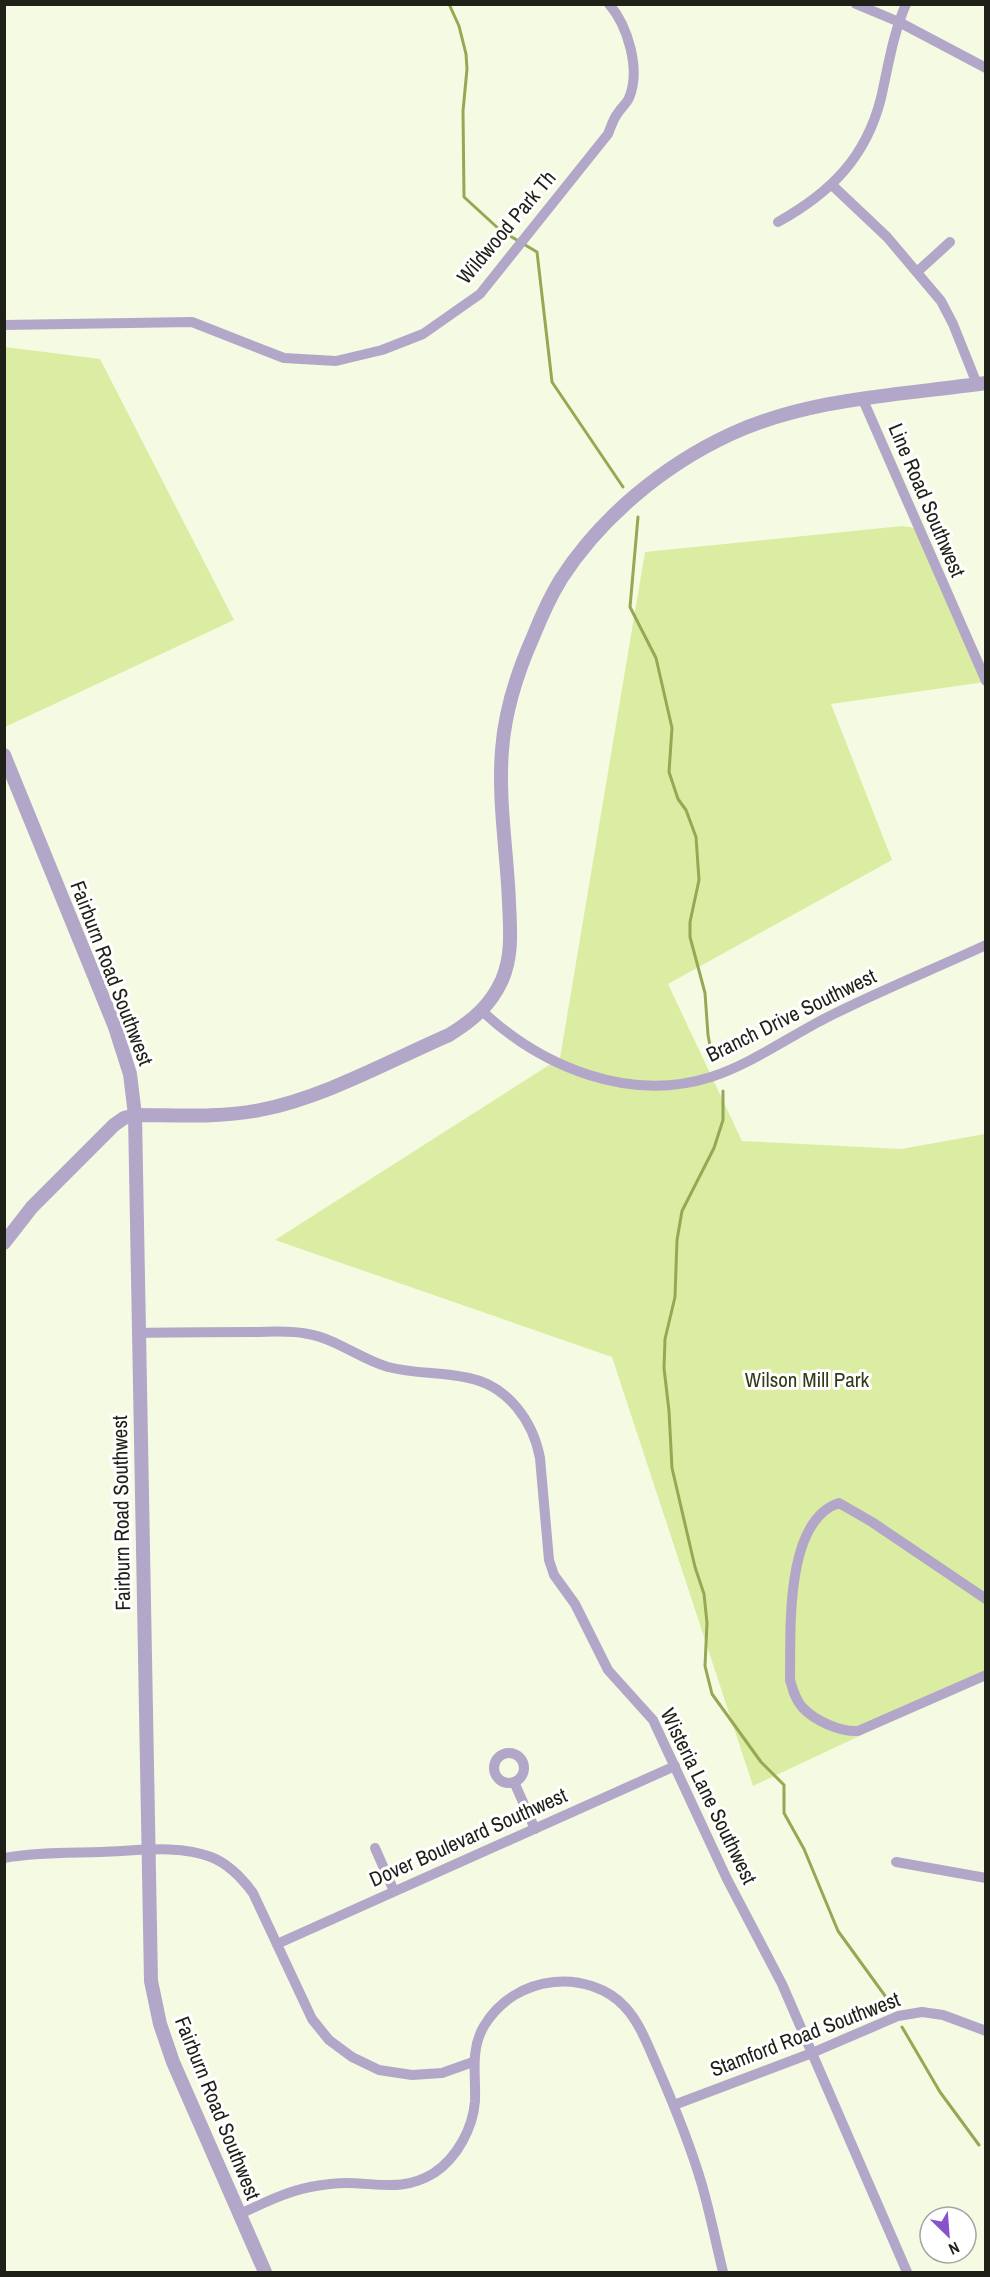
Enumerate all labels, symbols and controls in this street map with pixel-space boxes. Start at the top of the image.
street label: Wildwood Park Th [450,164,562,290]
street label: Line Road Southwest [881,419,973,582]
street label: Fairburn Road Southwest [63,877,161,1070]
street label: Branch Drive Southwest [701,961,881,1069]
park label: Wilson Mill Park [745,1365,870,1394]
street label: Fairburn Road Southwest [105,1415,137,1611]
street label: Wisteria Lane Southwest [654,1703,764,1889]
street label: Dover Boulevard Southwest [365,1780,572,1894]
street label: Stamford Road Southwest [706,1984,904,2084]
street label: Fairburn Road Southwest [168,2012,268,2204]
north arrow [918,2205,978,2265]
text: N [945,2237,963,2261]

